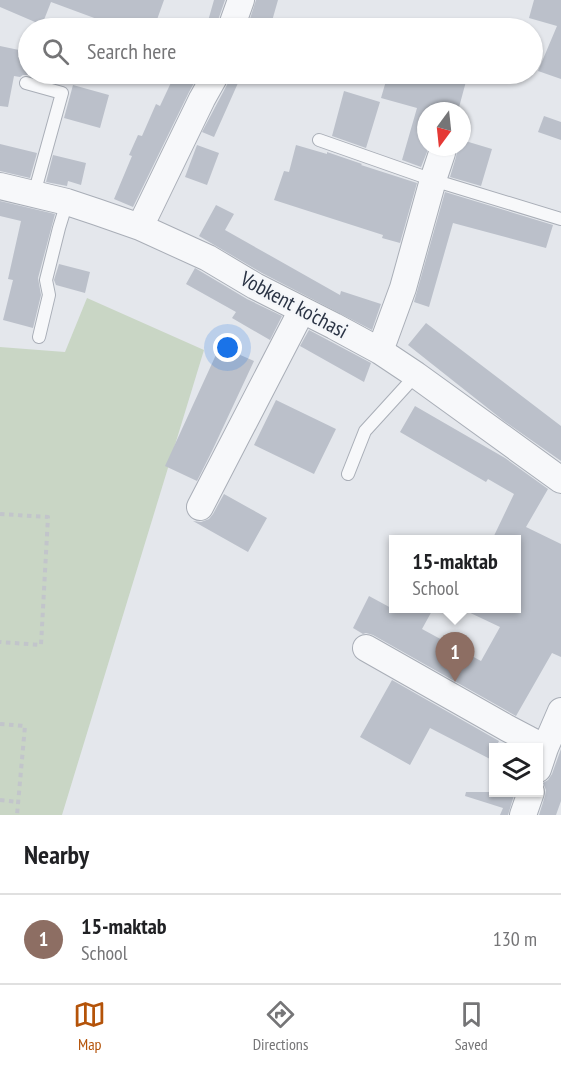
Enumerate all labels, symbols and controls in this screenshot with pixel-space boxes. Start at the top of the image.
search box [18,18,543,84]
icon: search [39,35,72,68]
text: Search here [87,37,176,65]
north arrow [417,102,471,156]
street label: Vobkent ko'chasi [235,265,353,344]
your location [213,333,242,362]
popup [389,535,521,613]
text: 15-maktab [412,547,498,575]
text: School [412,575,459,601]
pin: 1 [436,632,474,682]
map controls [489,743,543,797]
button: layers [489,743,543,797]
text: Nearby [24,838,89,871]
text: 15-maktab [81,912,167,940]
text: 1 [39,926,48,952]
text: 130 m [493,926,537,952]
text: School [81,940,127,966]
tab: Map [73,998,106,1054]
tab: Directions [253,998,308,1054]
tab: Saved [455,998,488,1054]

